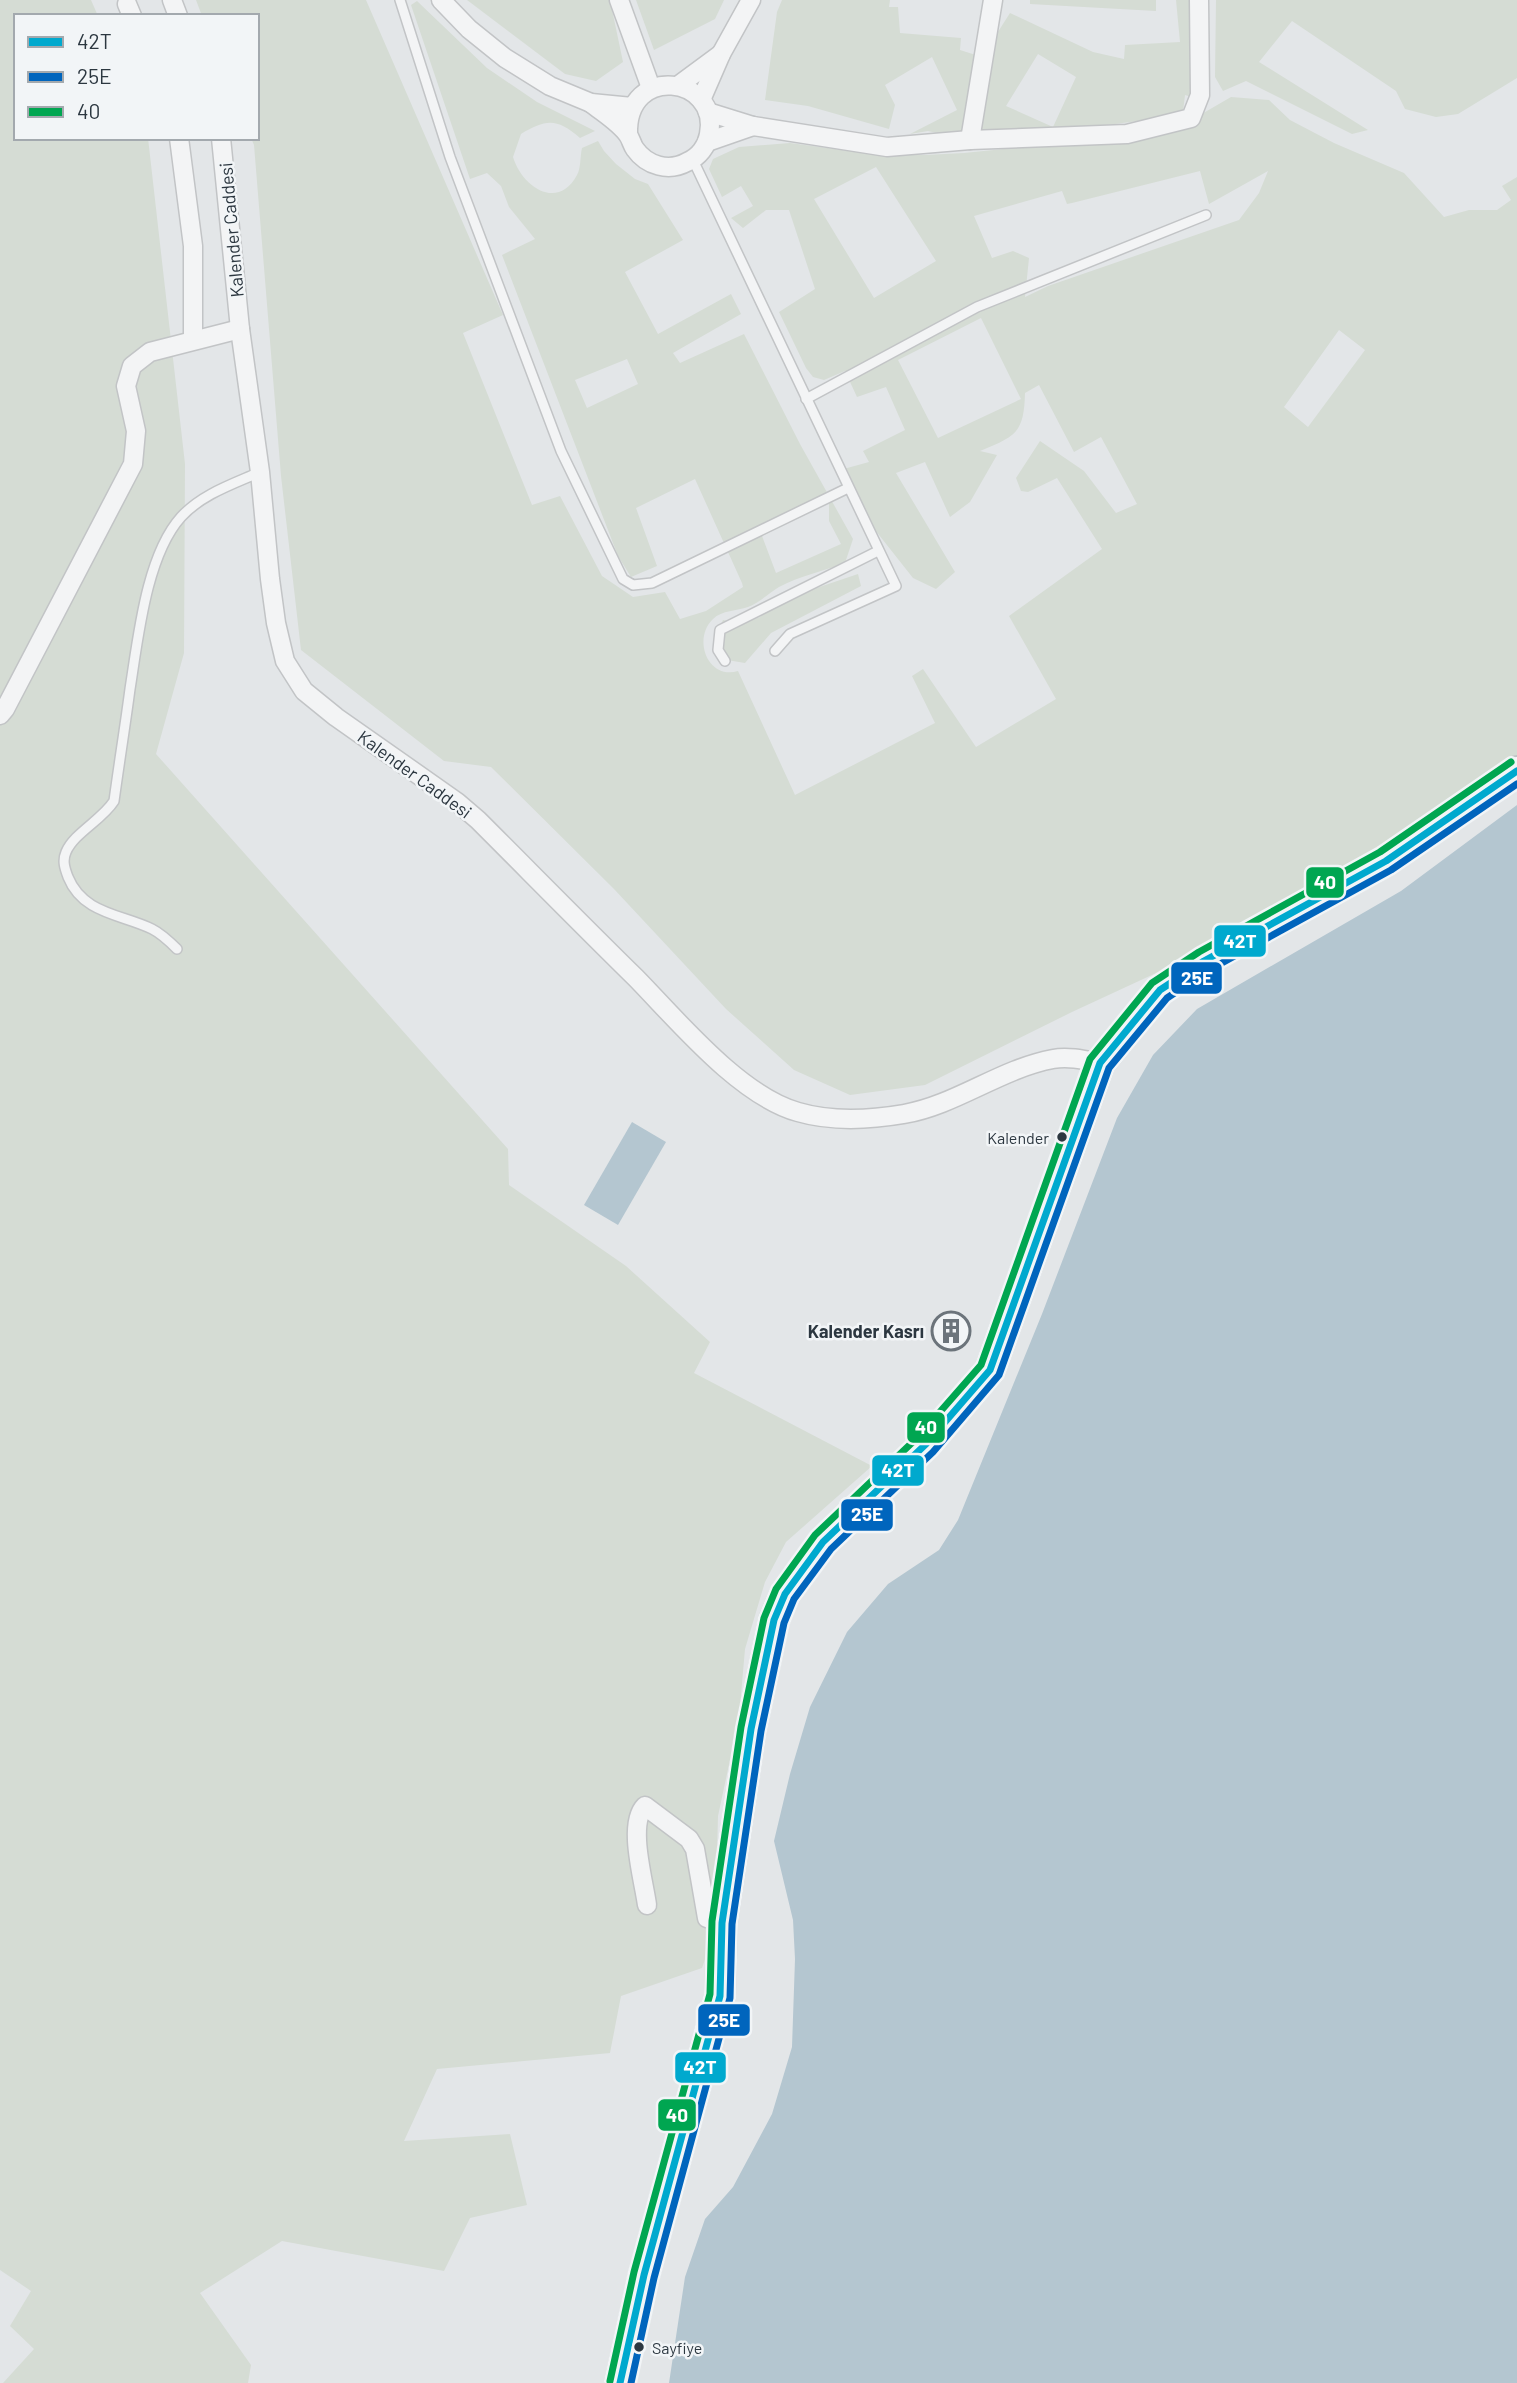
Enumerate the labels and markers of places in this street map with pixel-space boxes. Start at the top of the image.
place label: Kalender [987,1128,1049,1147]
marker: Kalender [1055,1130,1069,1144]
building icon: Kalender Kasrı [930,1310,972,1352]
place label: Kalender Kasrı [808,1320,924,1342]
place label: Sayfiye [652,2338,702,2357]
marker: Sayfiye [632,2340,646,2354]

